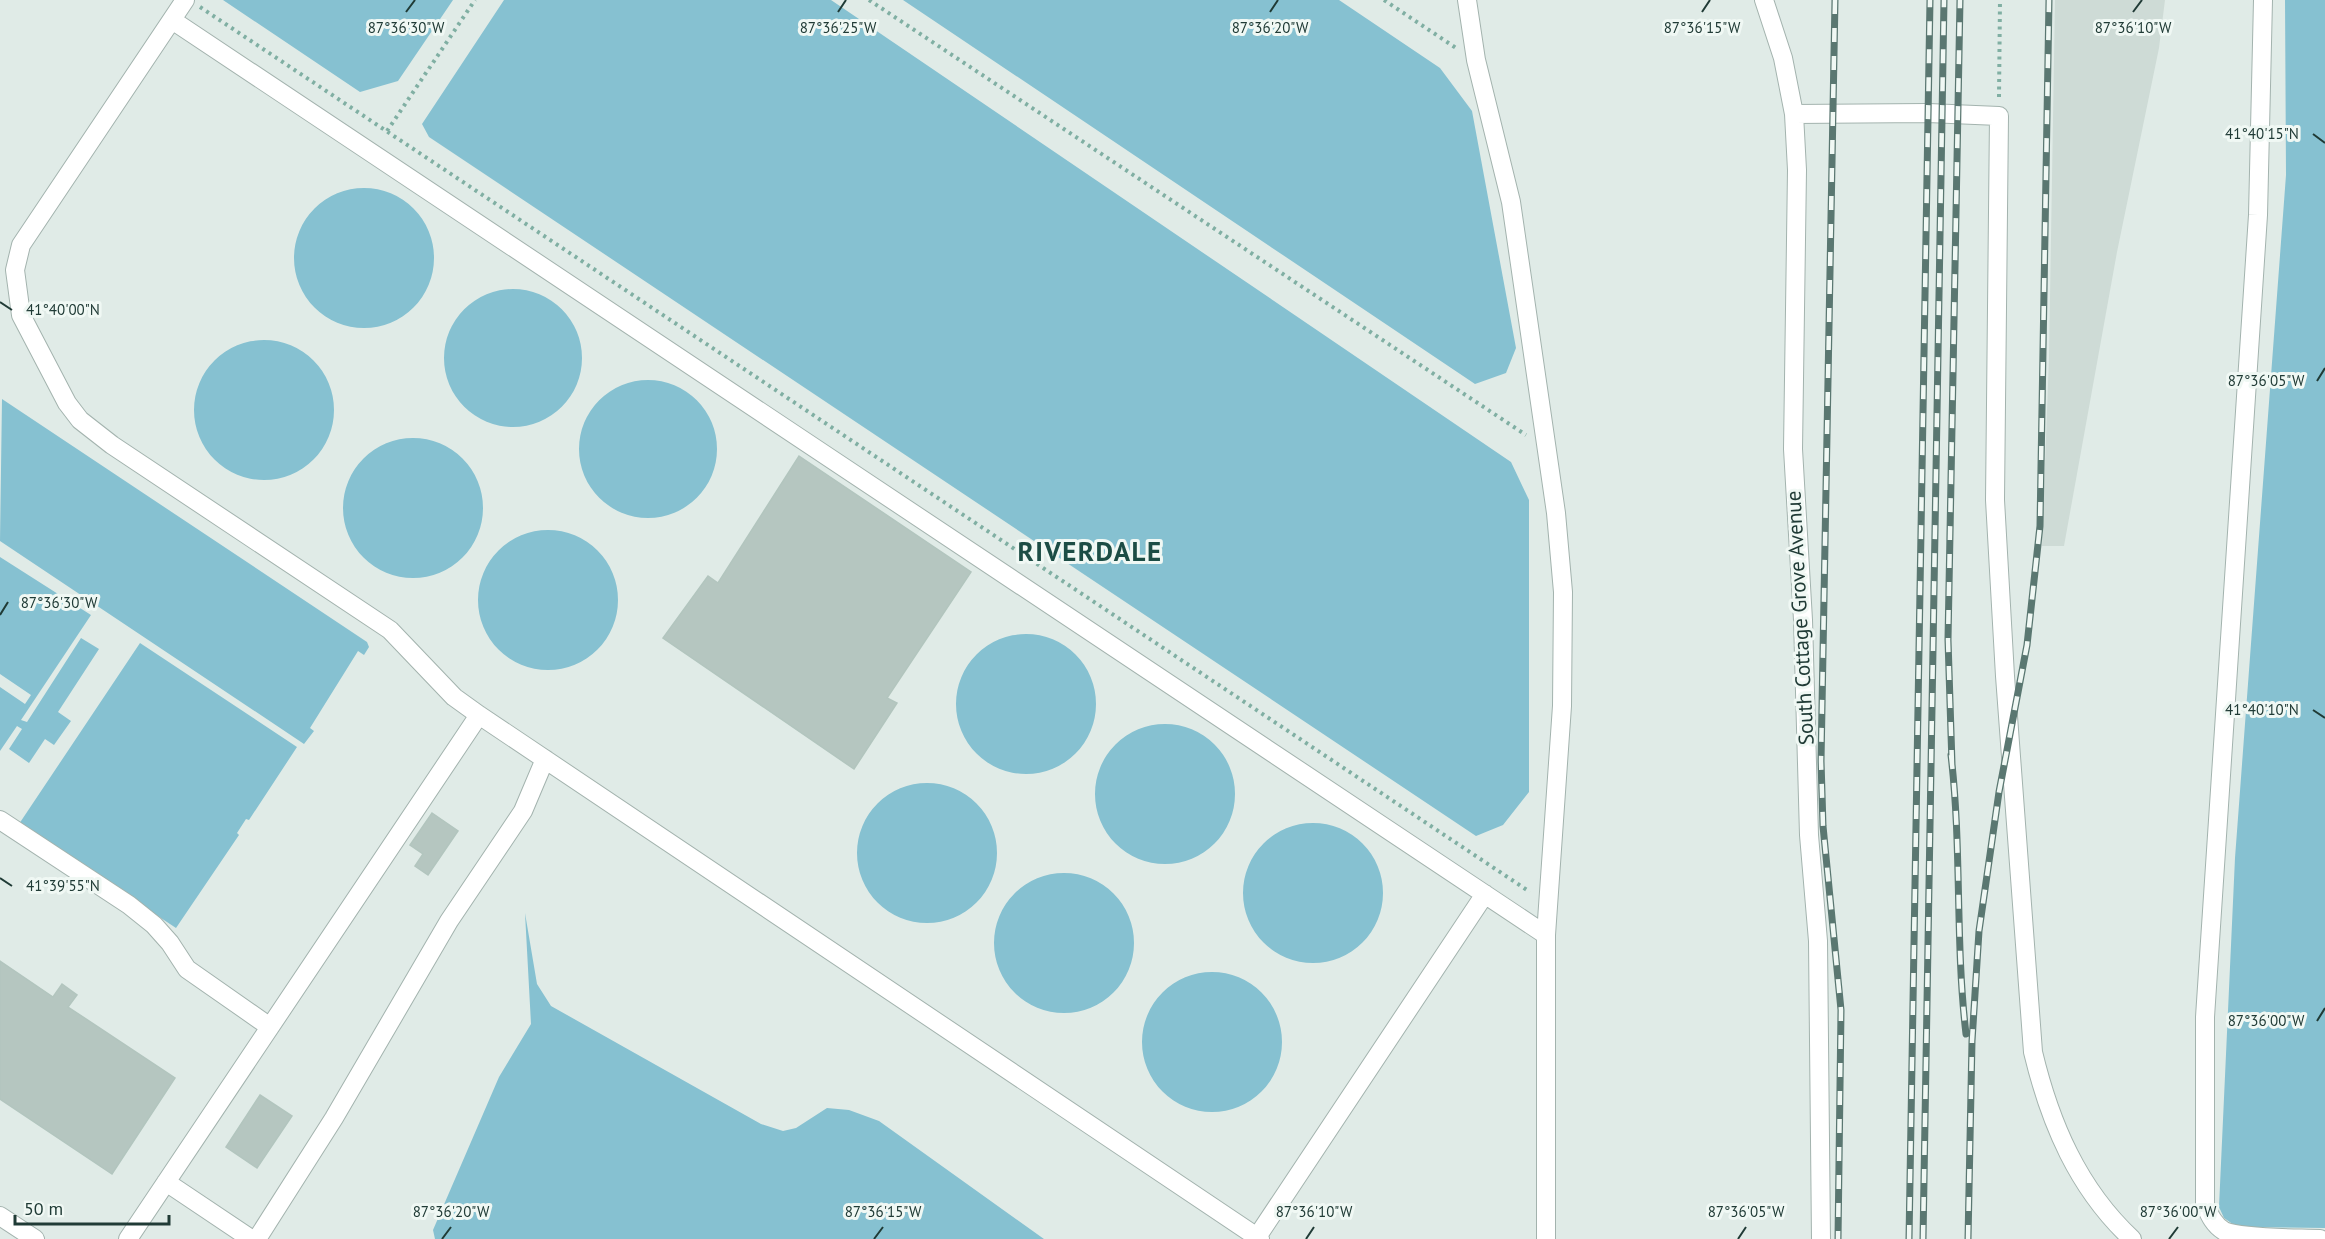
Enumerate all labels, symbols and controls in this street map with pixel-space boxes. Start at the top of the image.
text: 87°36'30"W [368,18,445,37]
text: 87°36'25"W [800,18,877,37]
text: 87°36'20"W [1232,18,1309,37]
text: 87°36'15"W [1664,18,1741,37]
text: 87°36'10"W [2095,18,2172,37]
text: 41°40'15"N [2225,124,2299,143]
text: 41°40'00"N [26,300,100,319]
text: 87°36'05"W [2228,371,2305,390]
street label: South Cottage Grove Avenue [1779,490,1820,746]
district label: RIVERDALE [1017,534,1163,568]
text: 87°36'30"W [21,593,98,612]
text: 41°40'10"N [2225,700,2299,719]
text: 41°39'55"N [26,876,100,895]
text: 87°36'00"W [2228,1011,2305,1030]
scale bar [15,1188,170,1226]
text: 50 m [24,1197,63,1220]
text: 87°36'20"W [413,1202,490,1221]
text: 87°36'15"W [845,1202,922,1221]
text: 87°36'10"W [1276,1202,1353,1221]
text: 87°36'05"W [1708,1202,1785,1221]
text: 87°36'00"W [2140,1202,2217,1221]

